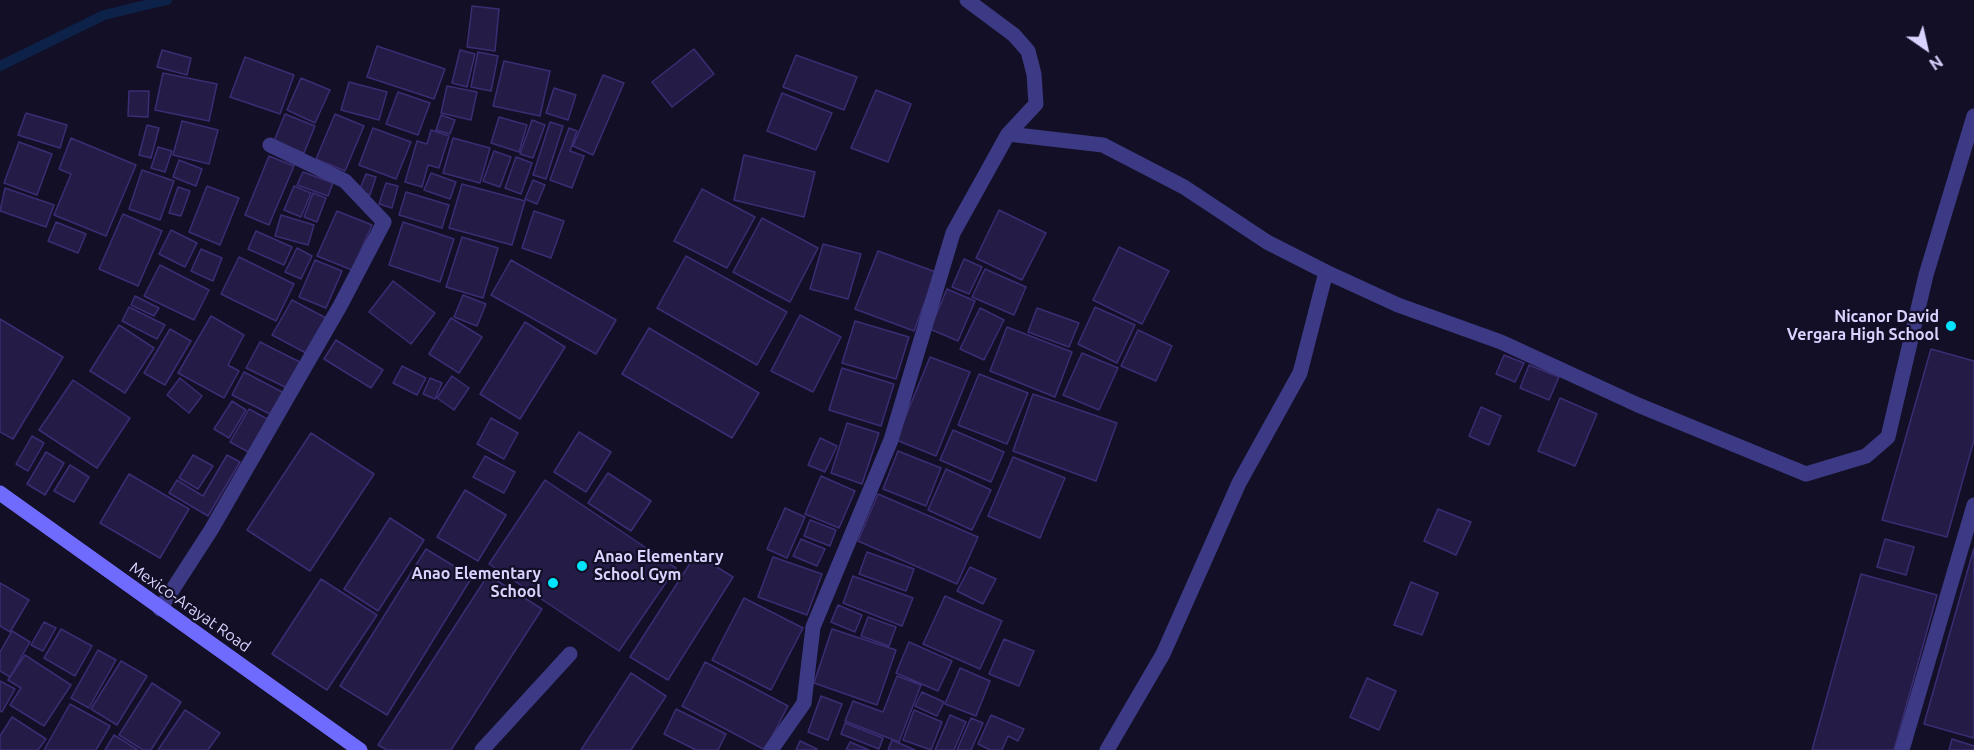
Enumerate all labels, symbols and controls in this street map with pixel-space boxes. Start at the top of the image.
north arrow [1896,18,1956,78]
text: N [1926,52,1946,74]
place label: Nicanor David Vergara High School [1787,307,1939,345]
marker: Nicanor David Vergara High School [1944,319,1958,333]
place label: Anao Elementary School Gym [594,547,724,585]
street label: Mexico-Arayat Road [126,558,254,656]
marker: Anao Elementary School Gym [575,559,589,573]
place label: Anao Elementary School [411,564,541,602]
marker: Anao Elementary School [546,576,560,590]

